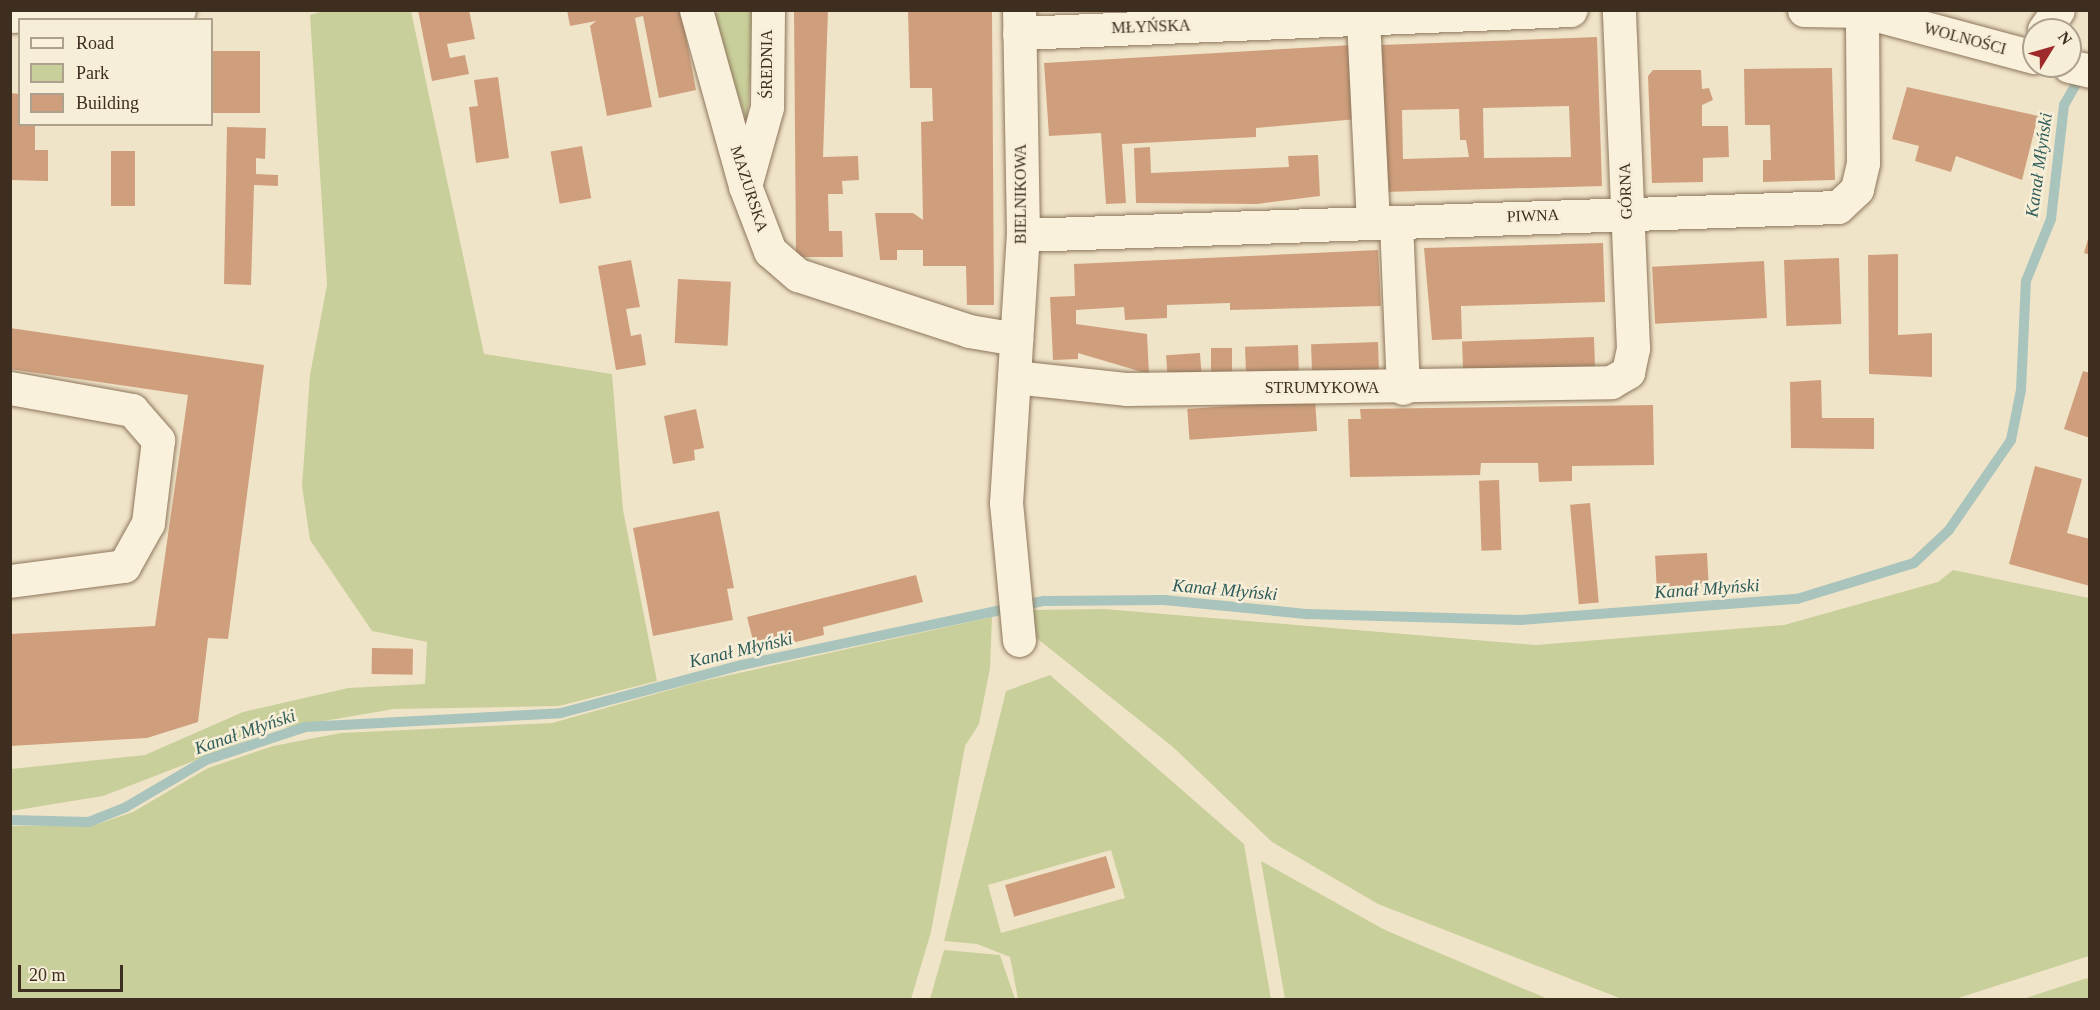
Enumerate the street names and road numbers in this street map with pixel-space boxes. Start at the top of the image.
street label: MŁYŃSKA [1111,16,1191,38]
street label: WOLNOŚCI [1922,19,2008,59]
street label: ŚREDNIA [757,29,777,99]
street label: MAZURSKA [726,143,772,235]
street label: BIELNIKOWA [1011,144,1031,244]
street label: GÓRNA [1615,162,1637,220]
street label: PIWNA [1506,205,1560,227]
street label: STRUMYKOWA [1265,378,1379,398]

